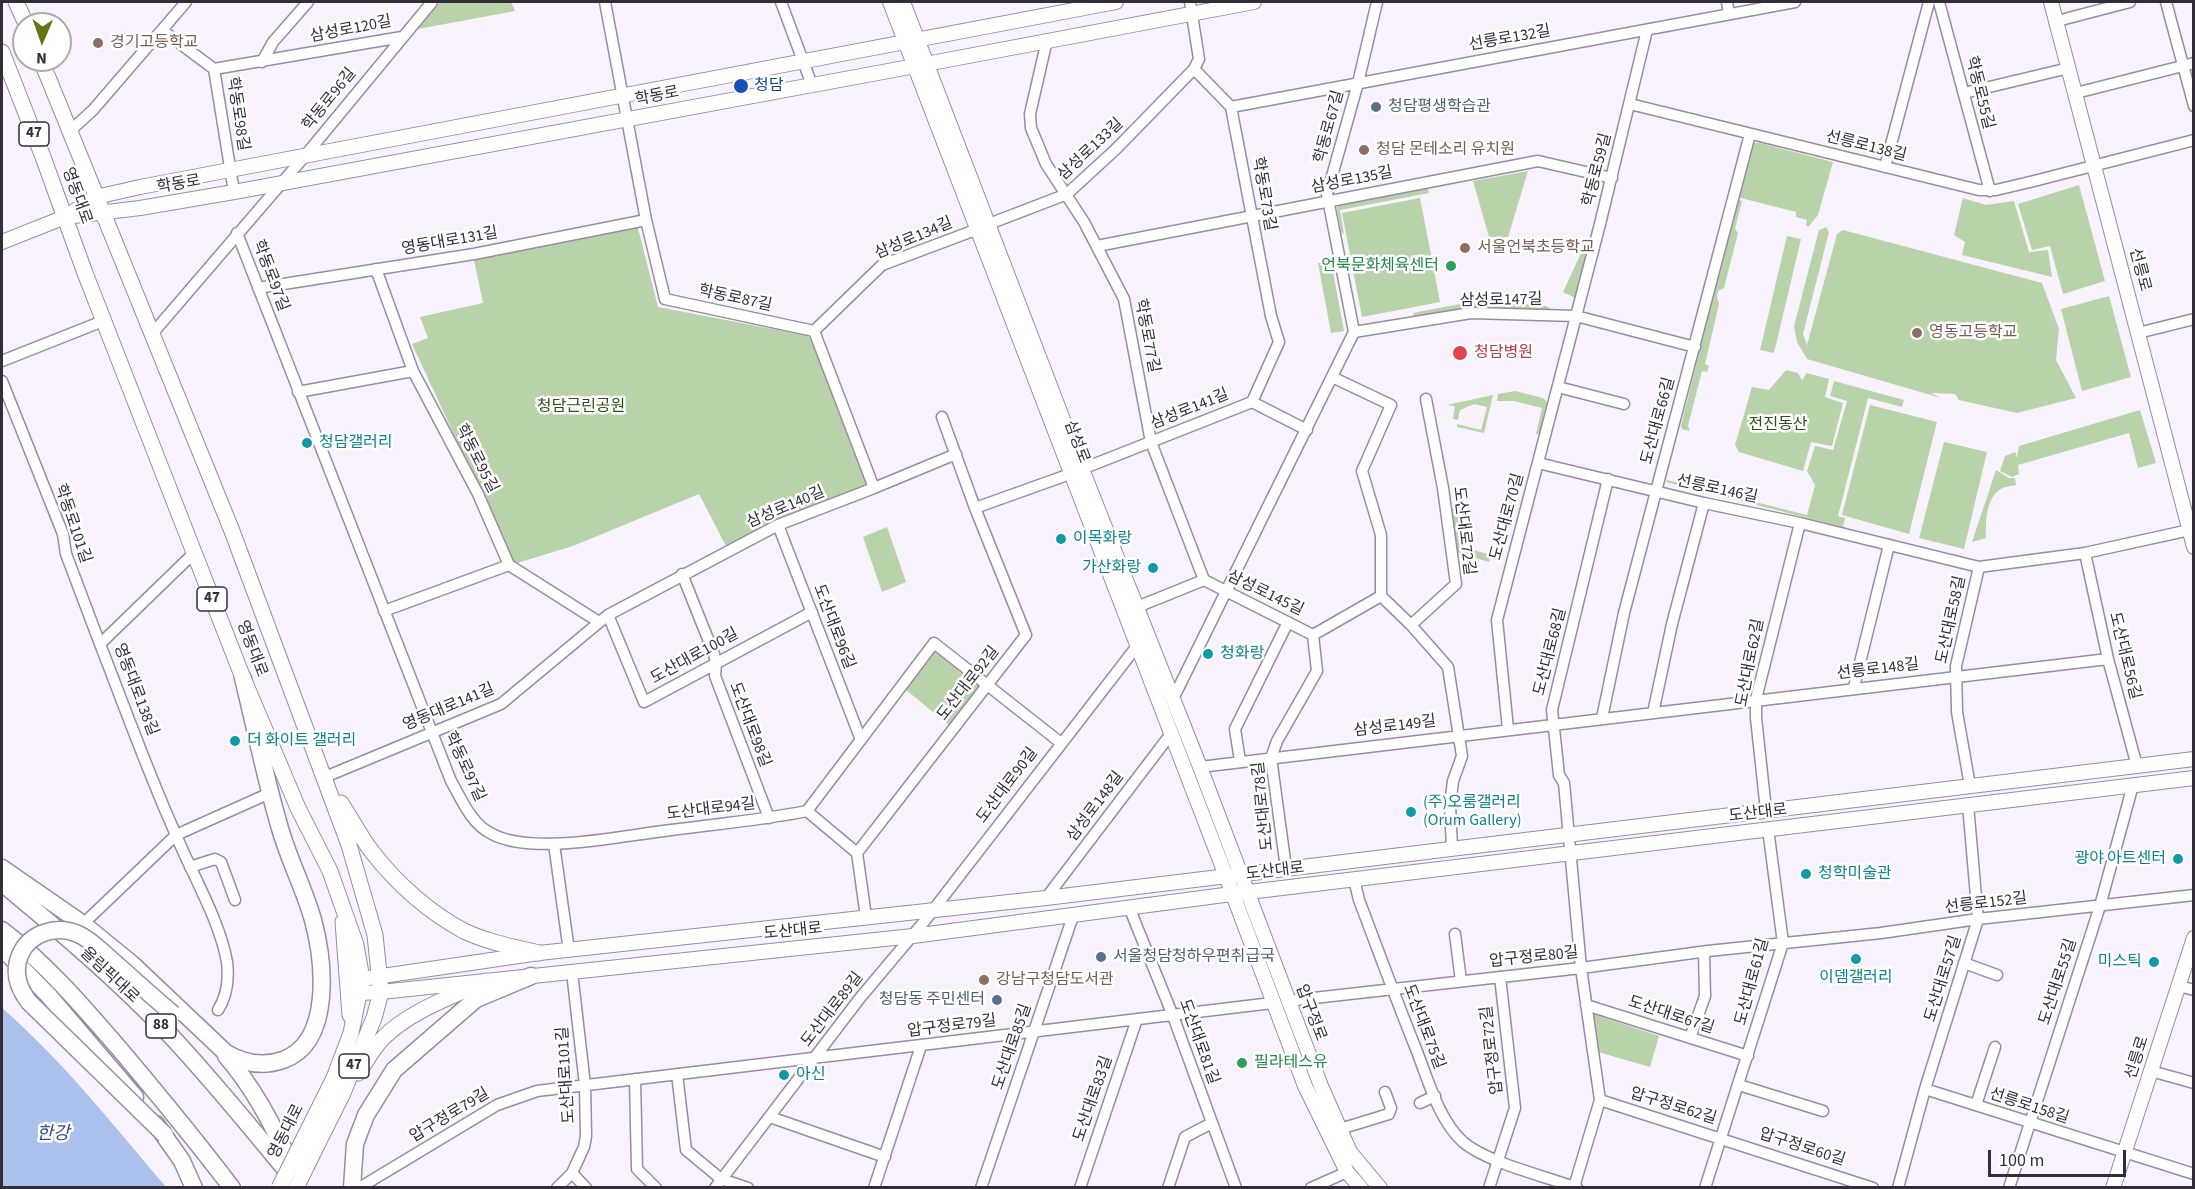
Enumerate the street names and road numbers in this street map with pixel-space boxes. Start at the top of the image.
street label: 삼성로120길 [309,13,393,47]
street label: 선릉로132길 [1468,22,1552,56]
street label: 학동로55길 [1961,54,1997,132]
street label: 학동로96길 [299,65,361,135]
street label: 학동로98길 [222,76,252,152]
street label: 학동로 [633,83,681,111]
street label: 학동로67길 [1311,88,1349,166]
street label: 삼성로133길 [1054,115,1128,185]
road number: 47 [19,122,49,146]
street label: 선릉로138길 [1824,128,1908,166]
street label: 학동로59길 [1580,131,1616,209]
street label: 학동로73길 [1247,156,1279,232]
street label: 삼성로135길 [1310,164,1394,198]
street label: 영동대로 [57,165,95,227]
street label: 학동로 [156,172,202,198]
street label: 삼성로134길 [872,214,956,264]
street label: 영동대로131길 [400,224,500,260]
street label: 학동로97길 [248,238,292,314]
street label: 선릉로 [2124,246,2154,294]
street label: 학동로87길 [696,282,774,316]
street label: 삼성로147길 [1459,291,1543,311]
street label: 학동로77길 [1129,297,1163,375]
street label: 도산대로66길 [1638,375,1680,467]
street label: 삼성로141길 [1148,386,1232,434]
street label: 삼성로 [1059,418,1093,466]
street label: 학동로95길 [450,421,502,497]
street label: 도산대로70길 [1487,471,1529,563]
street label: 선릉로146길 [1675,472,1759,508]
street label: 학동로101길 [49,482,95,566]
street label: 삼성로140길 [744,483,828,533]
street label: 도산대로72길 [1448,485,1478,577]
street label: 삼성로145길 [1224,567,1306,621]
street label: 도산대로58길 [1933,574,1971,666]
street label: 도산대로96길 [808,582,858,672]
road number: 47 [197,587,227,611]
street label: 도산대로68길 [1531,606,1571,698]
street label: 도산대로56길 [2104,610,2144,702]
street label: 도산대로62길 [1733,617,1769,709]
street label: 영동대로 [231,618,271,680]
street label: 도산대로100길 [648,625,742,689]
street label: 영동대로138길 [109,641,161,739]
street label: 도산대로92길 [934,643,1004,725]
street label: 선릉로148길 [1836,655,1920,685]
street label: 영동대로141길 [400,680,498,736]
street label: 도산대로98길 [724,680,774,770]
street label: 삼성로149길 [1353,712,1437,742]
street label: 학동로97길 [439,729,489,805]
street label: 도산대로90길 [973,744,1043,828]
street label: 도산대로78길 [1250,760,1278,852]
street label: 삼성로148길 [1063,768,1129,846]
street label: 도산대로94길 [665,795,757,825]
street label: 도산대로 [1728,801,1788,827]
street label: 도산대로 [1245,859,1305,885]
street label: 선릉로152길 [1944,889,2028,919]
street label: 도산대로 [763,919,823,945]
street label: 도산대로57길 [1922,933,1966,1025]
street label: 도산대로61길 [1732,936,1774,1028]
street label: 도산대로55길 [2036,936,2082,1028]
street label: 올림픽대로 [76,944,142,1008]
street label: 압구정로80길 [1488,944,1580,972]
street label: 도산대로89길 [798,969,868,1051]
street label: 압구정로 [1290,982,1330,1044]
street label: 도산대로75길 [1398,982,1448,1072]
street label: 도산대로67길 [1625,993,1717,1039]
street label: 도산대로81길 [1174,997,1222,1087]
street label: 도산대로85길 [989,1002,1037,1092]
street label: 압구정로72길 [1478,1004,1508,1096]
street label: 압구정로79길 [906,1012,998,1042]
road number: 88 [146,1014,176,1038]
street label: 도산대로101길 [554,1026,580,1124]
street label: 선릉로 [2122,1034,2154,1082]
road number: 47 [339,1054,369,1078]
street label: 도산대로83길 [1070,1054,1118,1144]
street label: 압구정로79길 [407,1085,493,1147]
street label: 압구정로62길 [1627,1085,1719,1129]
street label: 선릉로158길 [1987,1085,2071,1129]
street label: 영동대로 [265,1101,309,1163]
street label: 압구정로60길 [1756,1125,1848,1171]

